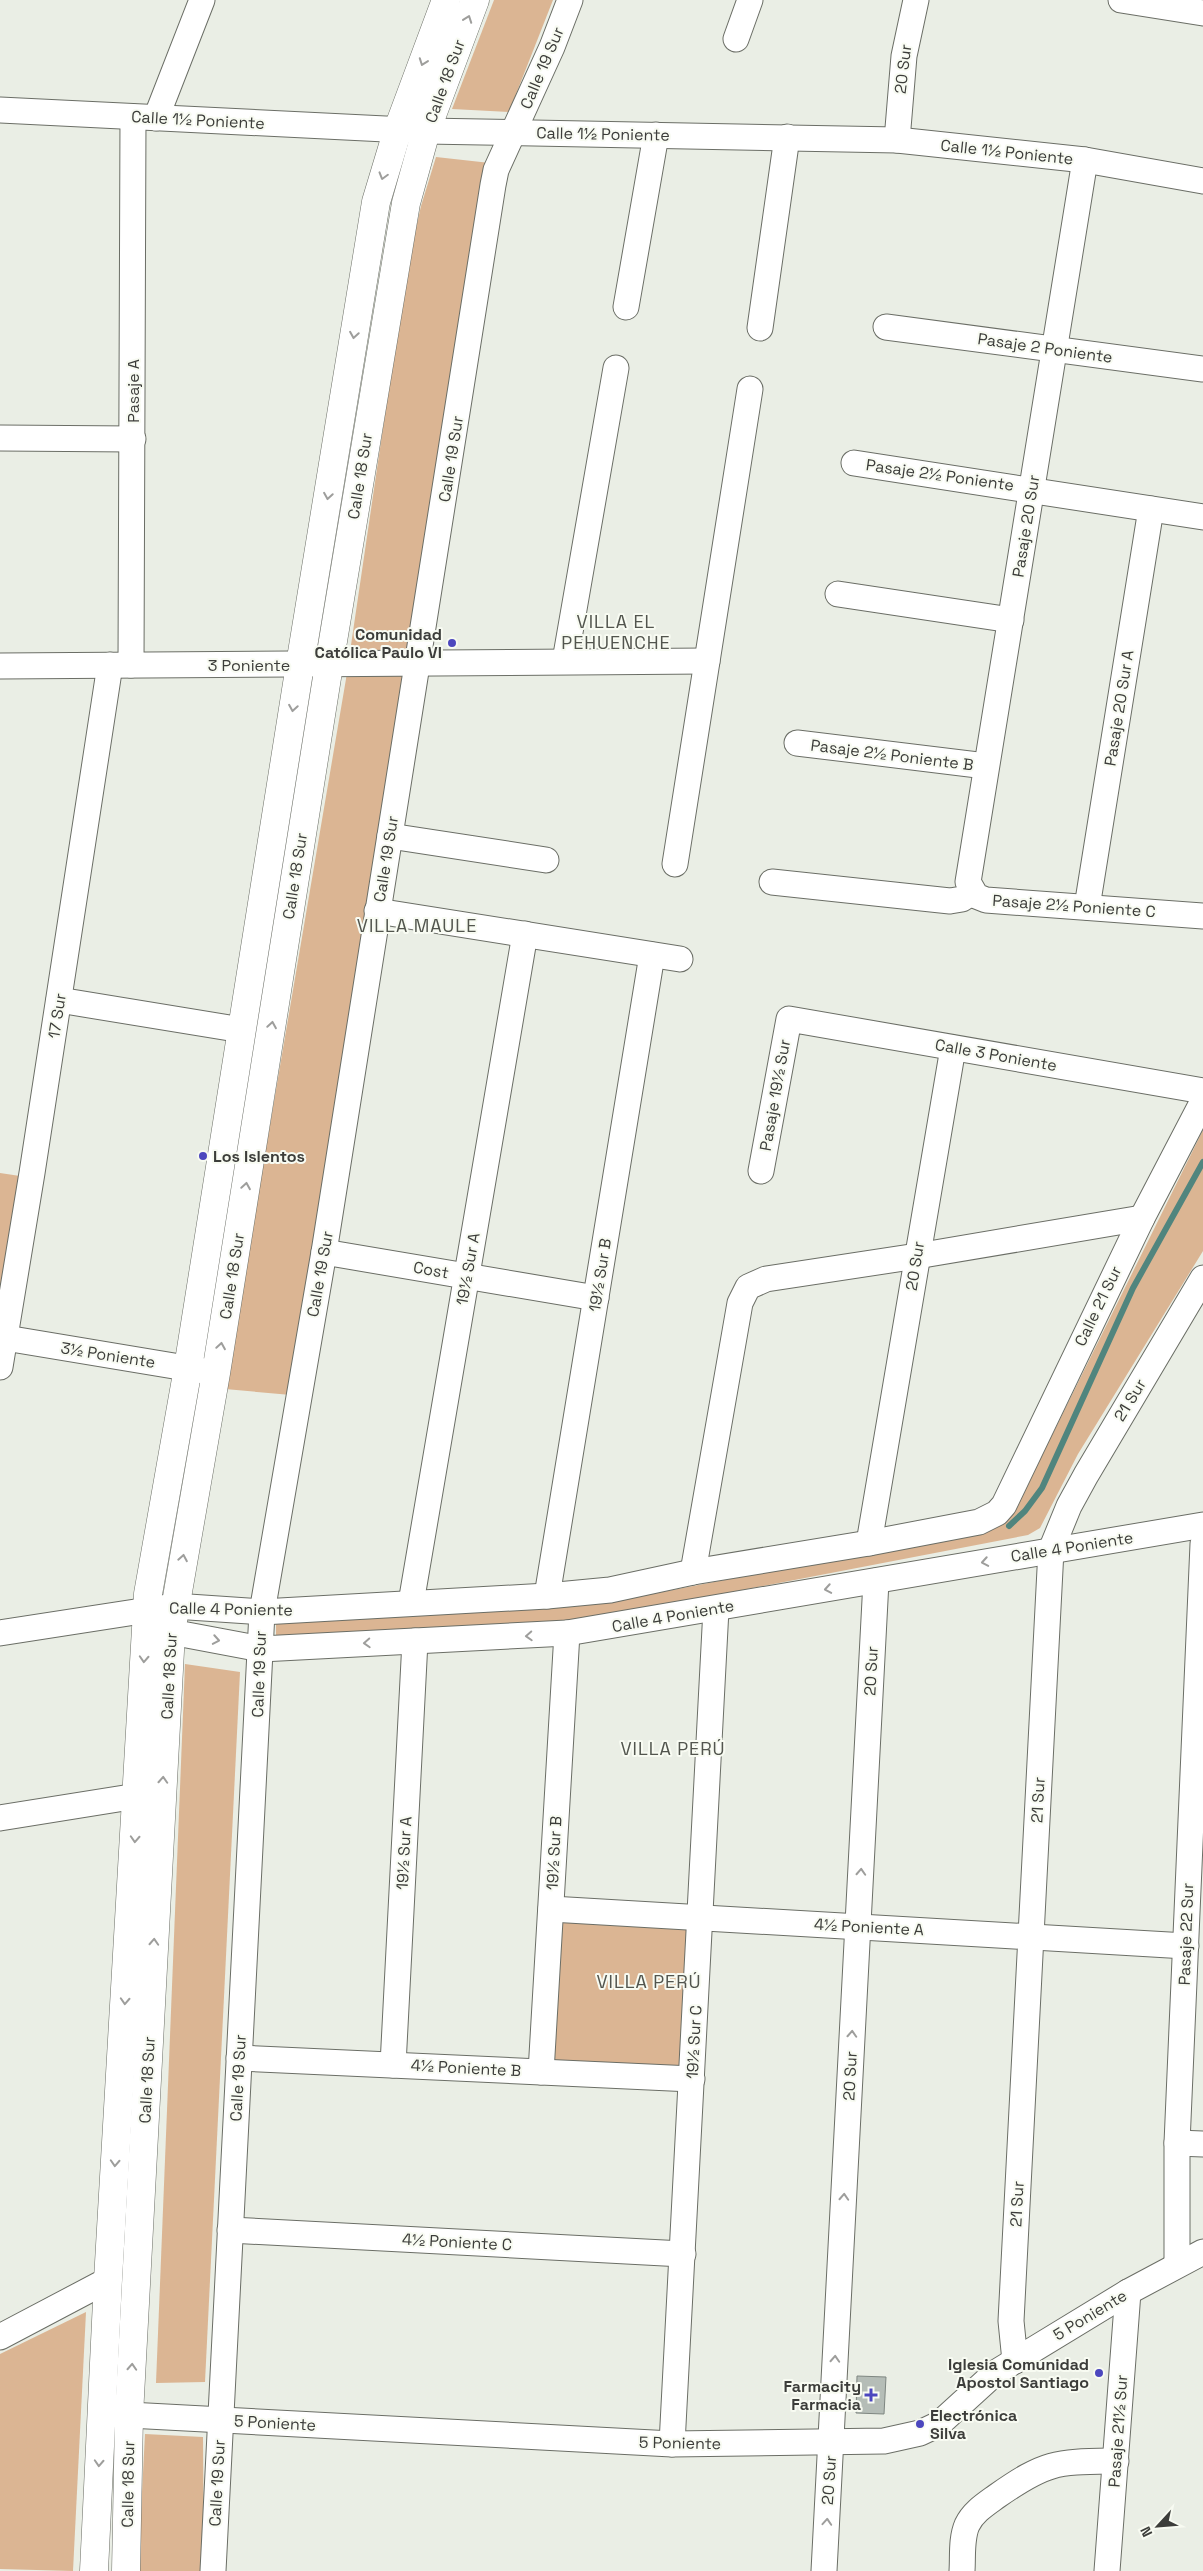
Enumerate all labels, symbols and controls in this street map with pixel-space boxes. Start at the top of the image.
one-way arrow [462,16,472,24]
street label: Calle 19 Sur [515,24,569,112]
street label: Calle 18 Sur [420,36,470,126]
street label: 20 Sur [890,43,916,95]
one-way arrow [419,58,429,66]
street label: Calle 1½ Poniente [131,106,265,134]
street label: Calle 1½ Poniente [536,122,670,146]
street label: Calle 1½ Poniente [940,135,1074,169]
one-way arrow [379,171,389,179]
street label: Pasaje 2 Poniente [976,328,1114,368]
one-way arrow [349,332,360,340]
street label: Pasaje A [123,359,144,423]
street label: Calle 19 Sur [434,414,468,504]
street label: Calle 18 Sur [343,431,377,521]
street label: Pasaje 2½ Poniente [865,454,1015,496]
street label: Pasaje 20 Sur [1008,473,1044,579]
one-way arrow [323,491,333,500]
district label: VILLA EL PEHUENCHE [561,610,671,654]
place label: Comunidad Católica Paulo VI [315,624,442,663]
marker: Comunidad Católica Paulo VI [446,637,458,649]
street label: Pasaje 20 Sur A [1099,648,1139,768]
street label: 3 Poniente [208,655,290,676]
one-way arrow [288,703,298,712]
street label: Pasaje 2½ Poniente B [809,735,975,775]
street label: Calle 19 Sur [369,814,403,904]
street label: Calle 18 Sur [278,831,312,921]
street label: Pasaje 2½ Poniente C [992,890,1156,922]
district label: VILLA MAULE [357,914,477,937]
street label: 17 Sur [43,992,71,1040]
one-way arrow [266,1021,276,1030]
street label: Calle 3 Poniente [933,1034,1059,1076]
street label: Pasaje 19½ Sur [755,1038,795,1152]
place label: Los Islentos [213,1146,305,1167]
marker: Los Islentos [197,1150,209,1162]
one-way arrow [240,1182,251,1190]
street label: Calle 19 Sur [302,1229,338,1319]
street label: Calle 18 Sur [215,1231,249,1321]
street label: 19½ Sur A [451,1231,485,1307]
street label: 19½ Sur B [584,1237,616,1313]
street label: 20 Sur [901,1240,929,1292]
street label: Cost [412,1257,450,1283]
street label: Calle 21 Sur [1070,1262,1126,1350]
street label: 3½ Poniente [59,1337,157,1373]
one-way arrow [215,1342,225,1351]
street label: 21 Sur [1109,1375,1151,1425]
street label: Calle 4 Poniente [1009,1527,1135,1567]
one-way arrow [177,1554,187,1562]
one-way arrow [981,1556,990,1566]
one-way arrow [823,1583,832,1593]
street label: Calle 4 Poniente [610,1595,736,1637]
street label: Calle 4 Poniente [169,1597,293,1621]
street label: Calle 19 Sur [247,1630,271,1718]
one-way arrow [525,1631,533,1642]
street label: Calle 18 Sur [156,1632,182,1720]
one-way arrow [212,1635,220,1645]
one-way arrow [362,1638,370,1649]
street label: 20 Sur [859,1646,883,1696]
one-way arrow [139,1655,150,1663]
district label: VILLA PERÚ [620,1737,726,1760]
one-way arrow [158,1776,168,1784]
street label: 21 Sur [1026,1776,1050,1824]
street label: 19½ Sur B [542,1815,566,1891]
street label: 19½ Sur A [392,1816,416,1890]
one-way arrow [129,1835,140,1843]
one-way arrow [855,1868,866,1876]
street label: Pasaje 22 Sur [1174,1882,1198,1986]
street label: 4½ Poniente A [814,1914,924,1940]
one-way arrow [149,1938,160,1946]
district label: VILLA PERÚ [596,1970,702,1993]
one-way arrow [120,1997,131,2005]
street label: 19½ Sur C [682,2005,706,2079]
one-way arrow [847,2030,858,2038]
street label: Calle 19 Sur [225,2034,251,2122]
street label: Calle 18 Sur [134,2036,160,2124]
street label: 20 Sur [838,2051,862,2101]
street label: 4½ Poniente B [410,2055,522,2081]
one-way arrow [110,2159,121,2167]
street label: 21 Sur [1005,2180,1029,2228]
one-way arrow [838,2192,849,2200]
street label: 4½ Poniente C [401,2229,513,2255]
street label: 5 Poniente [1049,2285,1131,2345]
place label: Iglesia Comunidad Apostol Santiago [948,2354,1089,2393]
one-way arrow [830,2355,841,2363]
one-way arrow [127,2363,138,2371]
marker: Iglesia Comunidad Apostol Santiago [1093,2367,1105,2379]
street label: Pasaje 21½ Sur [1104,2374,1132,2488]
place label: Farmacity Farmacia [783,2376,861,2415]
marker: Farmacity Farmacia [865,2389,877,2401]
place label: Electrónica Silva [930,2405,1017,2444]
street label: 5 Poniente [233,2410,317,2436]
marker: Electrónica Silva [914,2418,926,2430]
street label: 5 Poniente [639,2432,721,2454]
street label: Calle 19 Sur [204,2439,230,2527]
street label: Calle 18 Sur [117,2440,139,2528]
street label: 20 Sur [817,2455,841,2505]
one-way arrow [94,2459,104,2467]
north arrow [1133,2501,1183,2551]
one-way arrow [821,2518,832,2526]
text: N [1136,2524,1156,2540]

